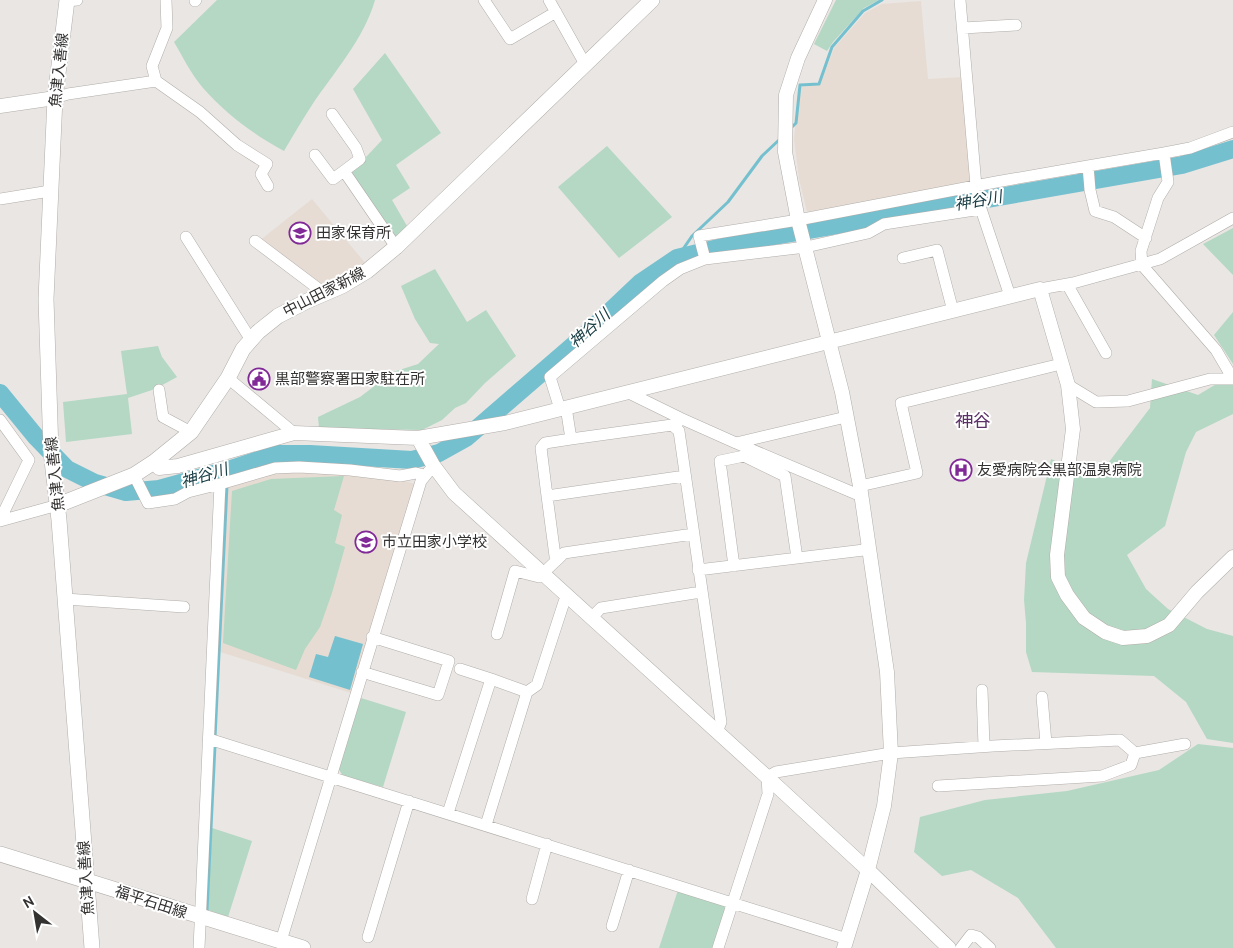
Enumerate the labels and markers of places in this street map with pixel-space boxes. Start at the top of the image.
school or university icon: 田家保育所 [288,221,312,245]
place label: 田家保育所 [316,224,391,242]
public building icon: 黒部警察署田家駐在所 [247,367,271,391]
place label: 黒部警察署田家駐在所 [275,370,425,388]
hospital icon: 友愛病院会黒部温泉病院 [949,458,973,482]
place label: 友愛病院会黒部温泉病院 [977,461,1142,479]
school or university icon: 市立田家小学校 [354,530,378,554]
place label: 市立田家小学校 [382,533,487,551]

